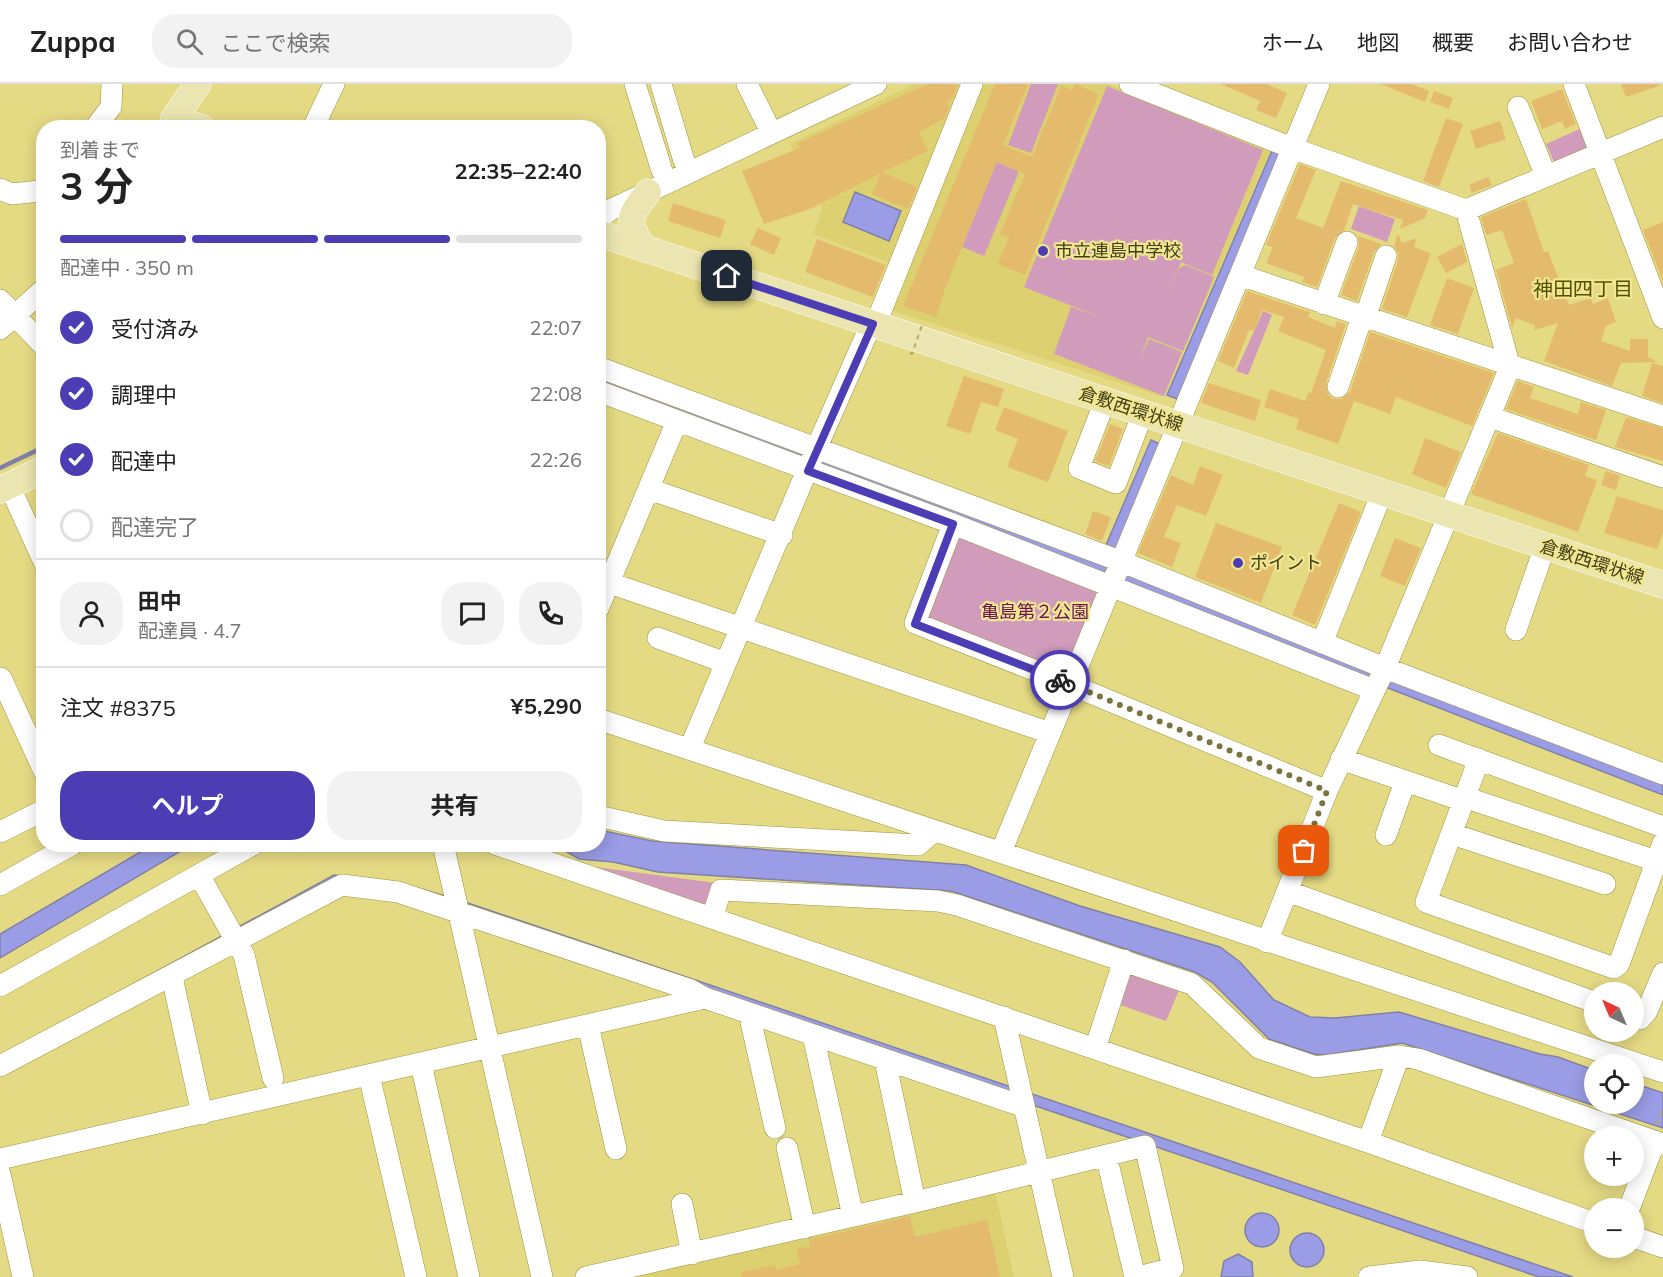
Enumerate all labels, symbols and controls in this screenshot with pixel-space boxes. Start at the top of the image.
search box [152,14,572,68]
text: Zuppa [30,24,116,59]
icon: search [173,25,206,58]
text: ここで検索 [221,29,331,57]
text: ホーム [1262,29,1324,55]
text: 地図 [1357,29,1399,55]
text: 概要 [1432,29,1474,55]
text: お問い合わせ [1507,29,1633,55]
text: 到着まで [60,137,140,162]
text: 22:35–22:40 [454,157,582,185]
text: 3 分 [60,161,133,210]
place label: 市立連島中学校 [1055,239,1181,262]
marker: 市立連島中学校 [1036,244,1050,258]
pin [701,250,752,301]
text: 配達中 · 350 m [60,255,194,280]
icon: home [710,259,743,292]
district label: 神田四丁目 [1533,276,1633,301]
icon: check [60,311,93,344]
text: 受付済み [111,315,199,343]
text: 22:07 [529,315,582,340]
icon: check [60,377,93,410]
text: 調理中 [111,381,177,409]
text: 22:08 [529,381,582,406]
street label: 倉敷西環状線 [1076,381,1186,436]
icon: check [60,443,93,476]
text: 配達中 [111,447,177,475]
text: 22:26 [529,447,582,472]
text: 配達完了 [111,513,199,541]
street label: 倉敷西環状線 [1537,534,1647,589]
place label: ポイント [1250,551,1322,574]
marker: ポイント [1231,556,1245,570]
button: person [60,582,123,645]
button: chat [441,582,504,645]
button: phone [519,582,582,645]
text: 田中 [138,587,182,615]
park label: 亀島第２公園 [981,600,1089,623]
text: 配達員 · 4.7 [138,618,242,643]
courier [1030,650,1090,710]
icon: bike [1044,664,1077,697]
text: ¥5,290 [511,692,582,720]
text: 注文 #8375 [60,694,176,722]
button: ヘルプ [60,771,315,840]
button: 共有 [327,771,582,840]
pin [1278,825,1329,876]
icon: bag [1287,834,1320,867]
north arrow [1584,982,1644,1042]
map controls [1584,982,1644,1258]
button: locate [1584,1054,1644,1114]
button: + [1584,1126,1644,1186]
button: − [1584,1198,1644,1258]

